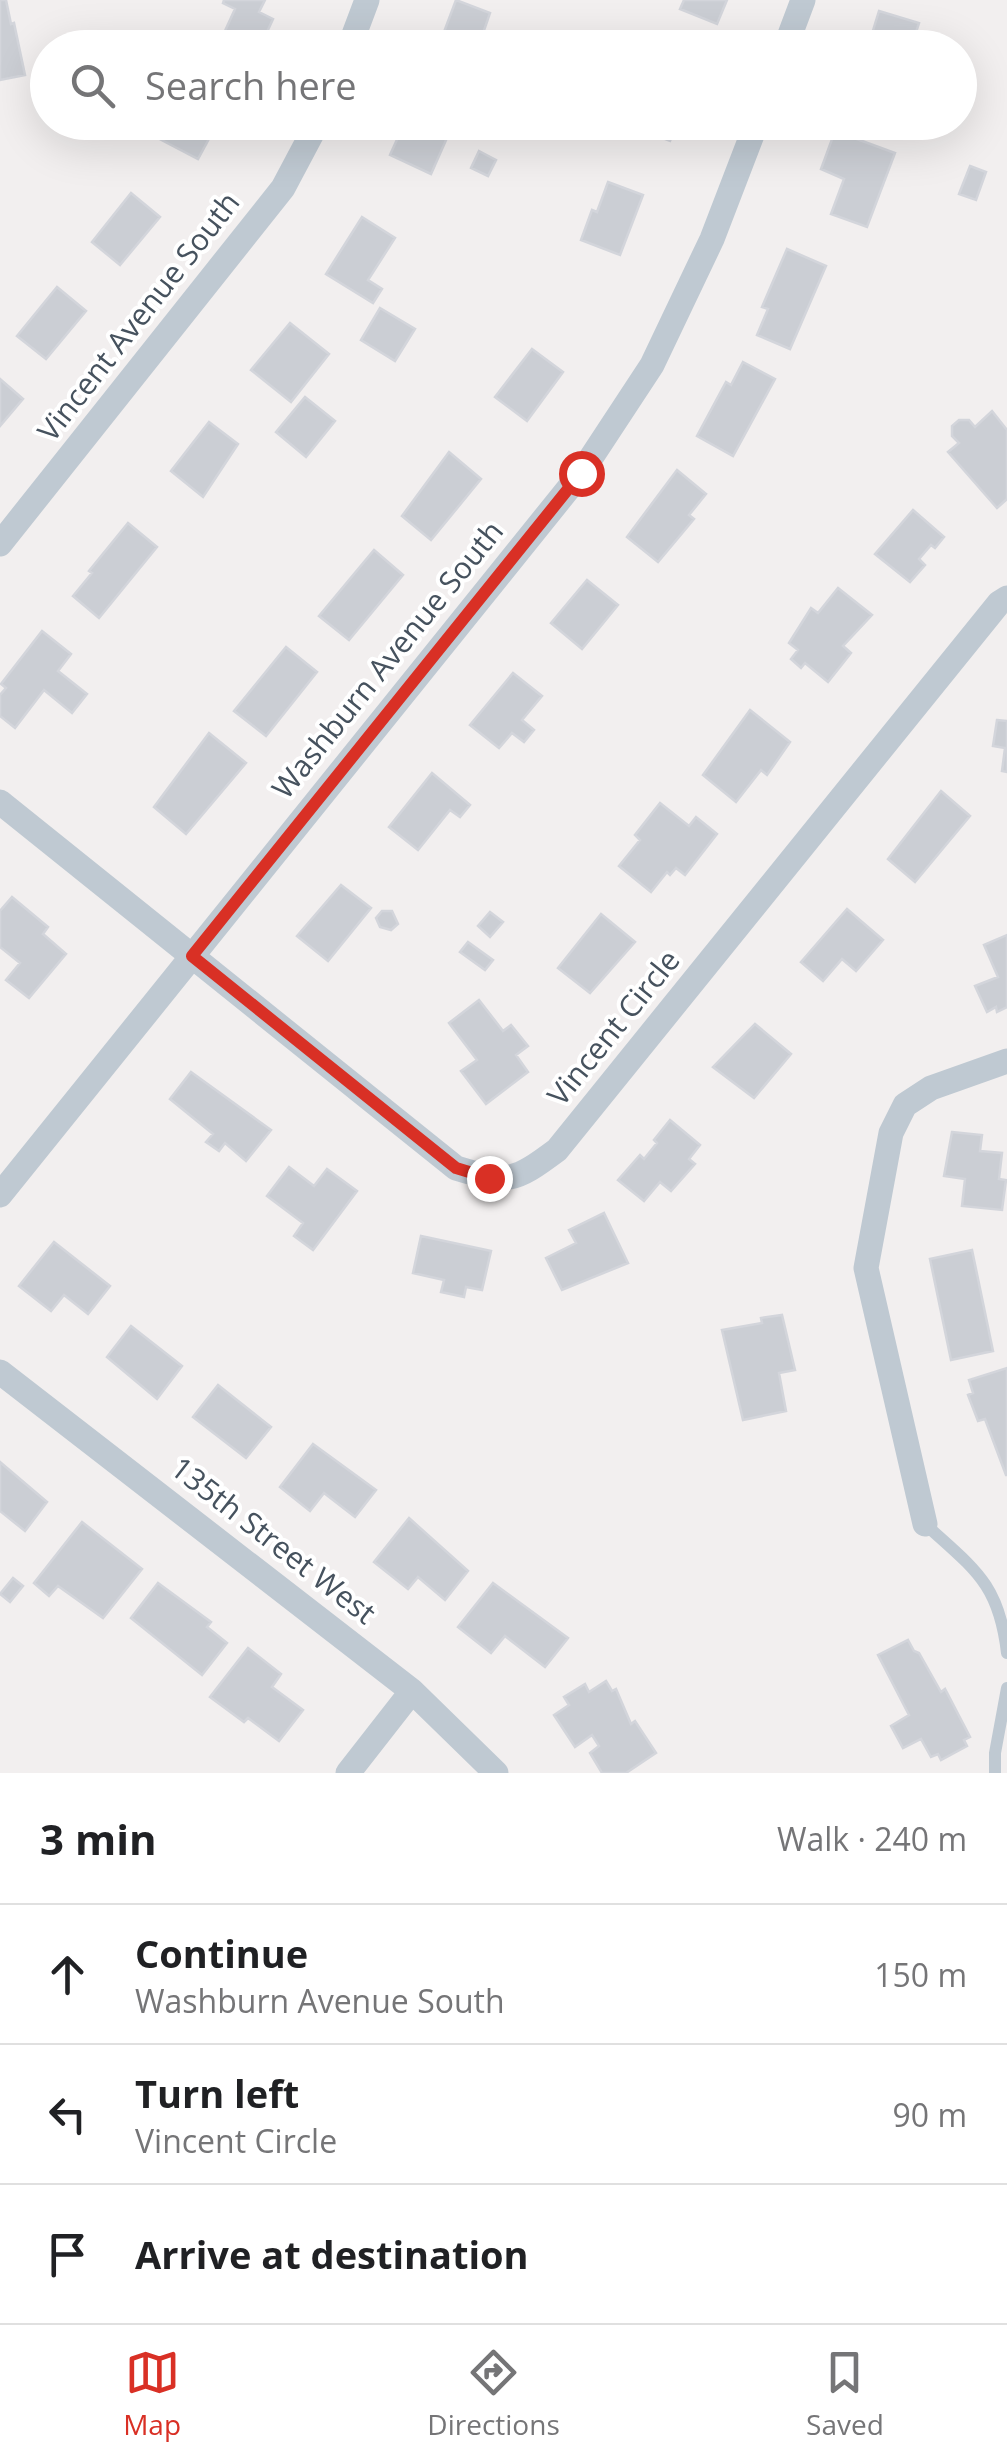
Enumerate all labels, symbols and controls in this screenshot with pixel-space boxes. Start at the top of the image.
search box [30,30,977,140]
icon: search [65,58,120,113]
text: Search here [145,59,357,111]
street label: Vincent Avenue South [27,183,248,449]
route start [559,451,605,497]
street label: Washburn Avenue South [262,512,512,807]
street label: Vincent Circle [537,941,688,1114]
route end [467,1156,513,1202]
street label: 135th Street West [163,1447,385,1633]
text: 3 min [40,1810,157,1867]
text: Walk · 240 m [777,1817,967,1860]
text: Continue [135,1927,308,1979]
icon: ahead [40,1947,95,2002]
text: 150 m [874,1953,967,1996]
text: Washburn Avenue South [135,1979,505,2022]
text: Turn left [135,2067,299,2119]
icon: left [40,2087,95,2142]
text: 90 m [892,2093,967,2136]
text: Vincent Circle [135,2119,337,2162]
icon: arrive [40,2227,95,2282]
text: Arrive at destination [135,2228,529,2280]
tab: Map [123,2345,181,2443]
tab: Directions [427,2345,560,2443]
tab: Saved [806,2345,884,2443]

